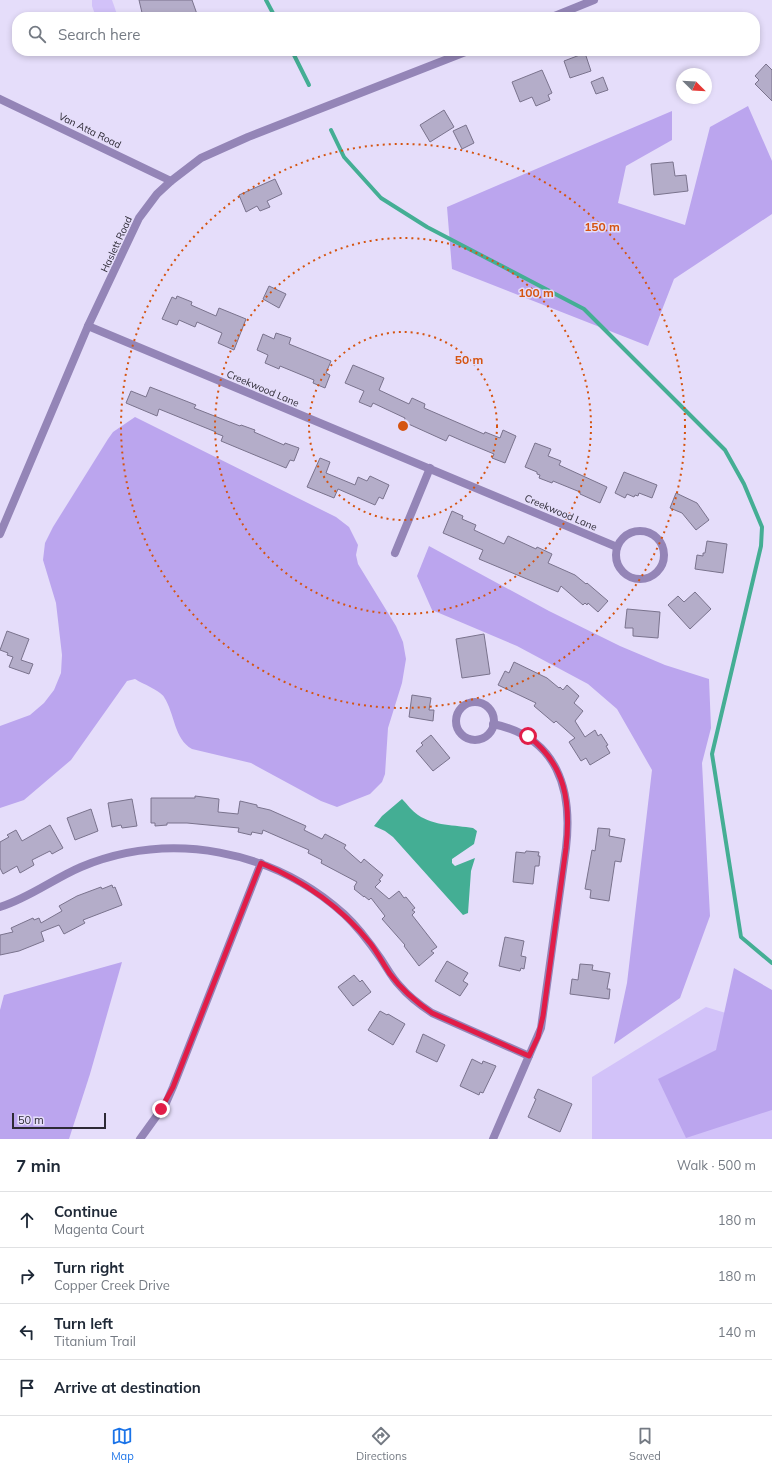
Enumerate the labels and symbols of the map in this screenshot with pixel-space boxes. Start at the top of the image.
north arrow [676,68,712,104]
street label: Van Atta Road [56,110,123,151]
street label: Haslett Road [98,214,135,274]
text: 150 m [584,219,620,234]
text: 100 m [518,285,554,300]
text: 50 m [455,352,483,367]
street label: Creekwood Lane [225,367,301,410]
centre of rings [396,419,410,433]
street label: Creekwood Lane [523,491,599,534]
route start [519,727,537,745]
route end [152,1100,170,1118]
scale bar [12,1111,106,1130]

